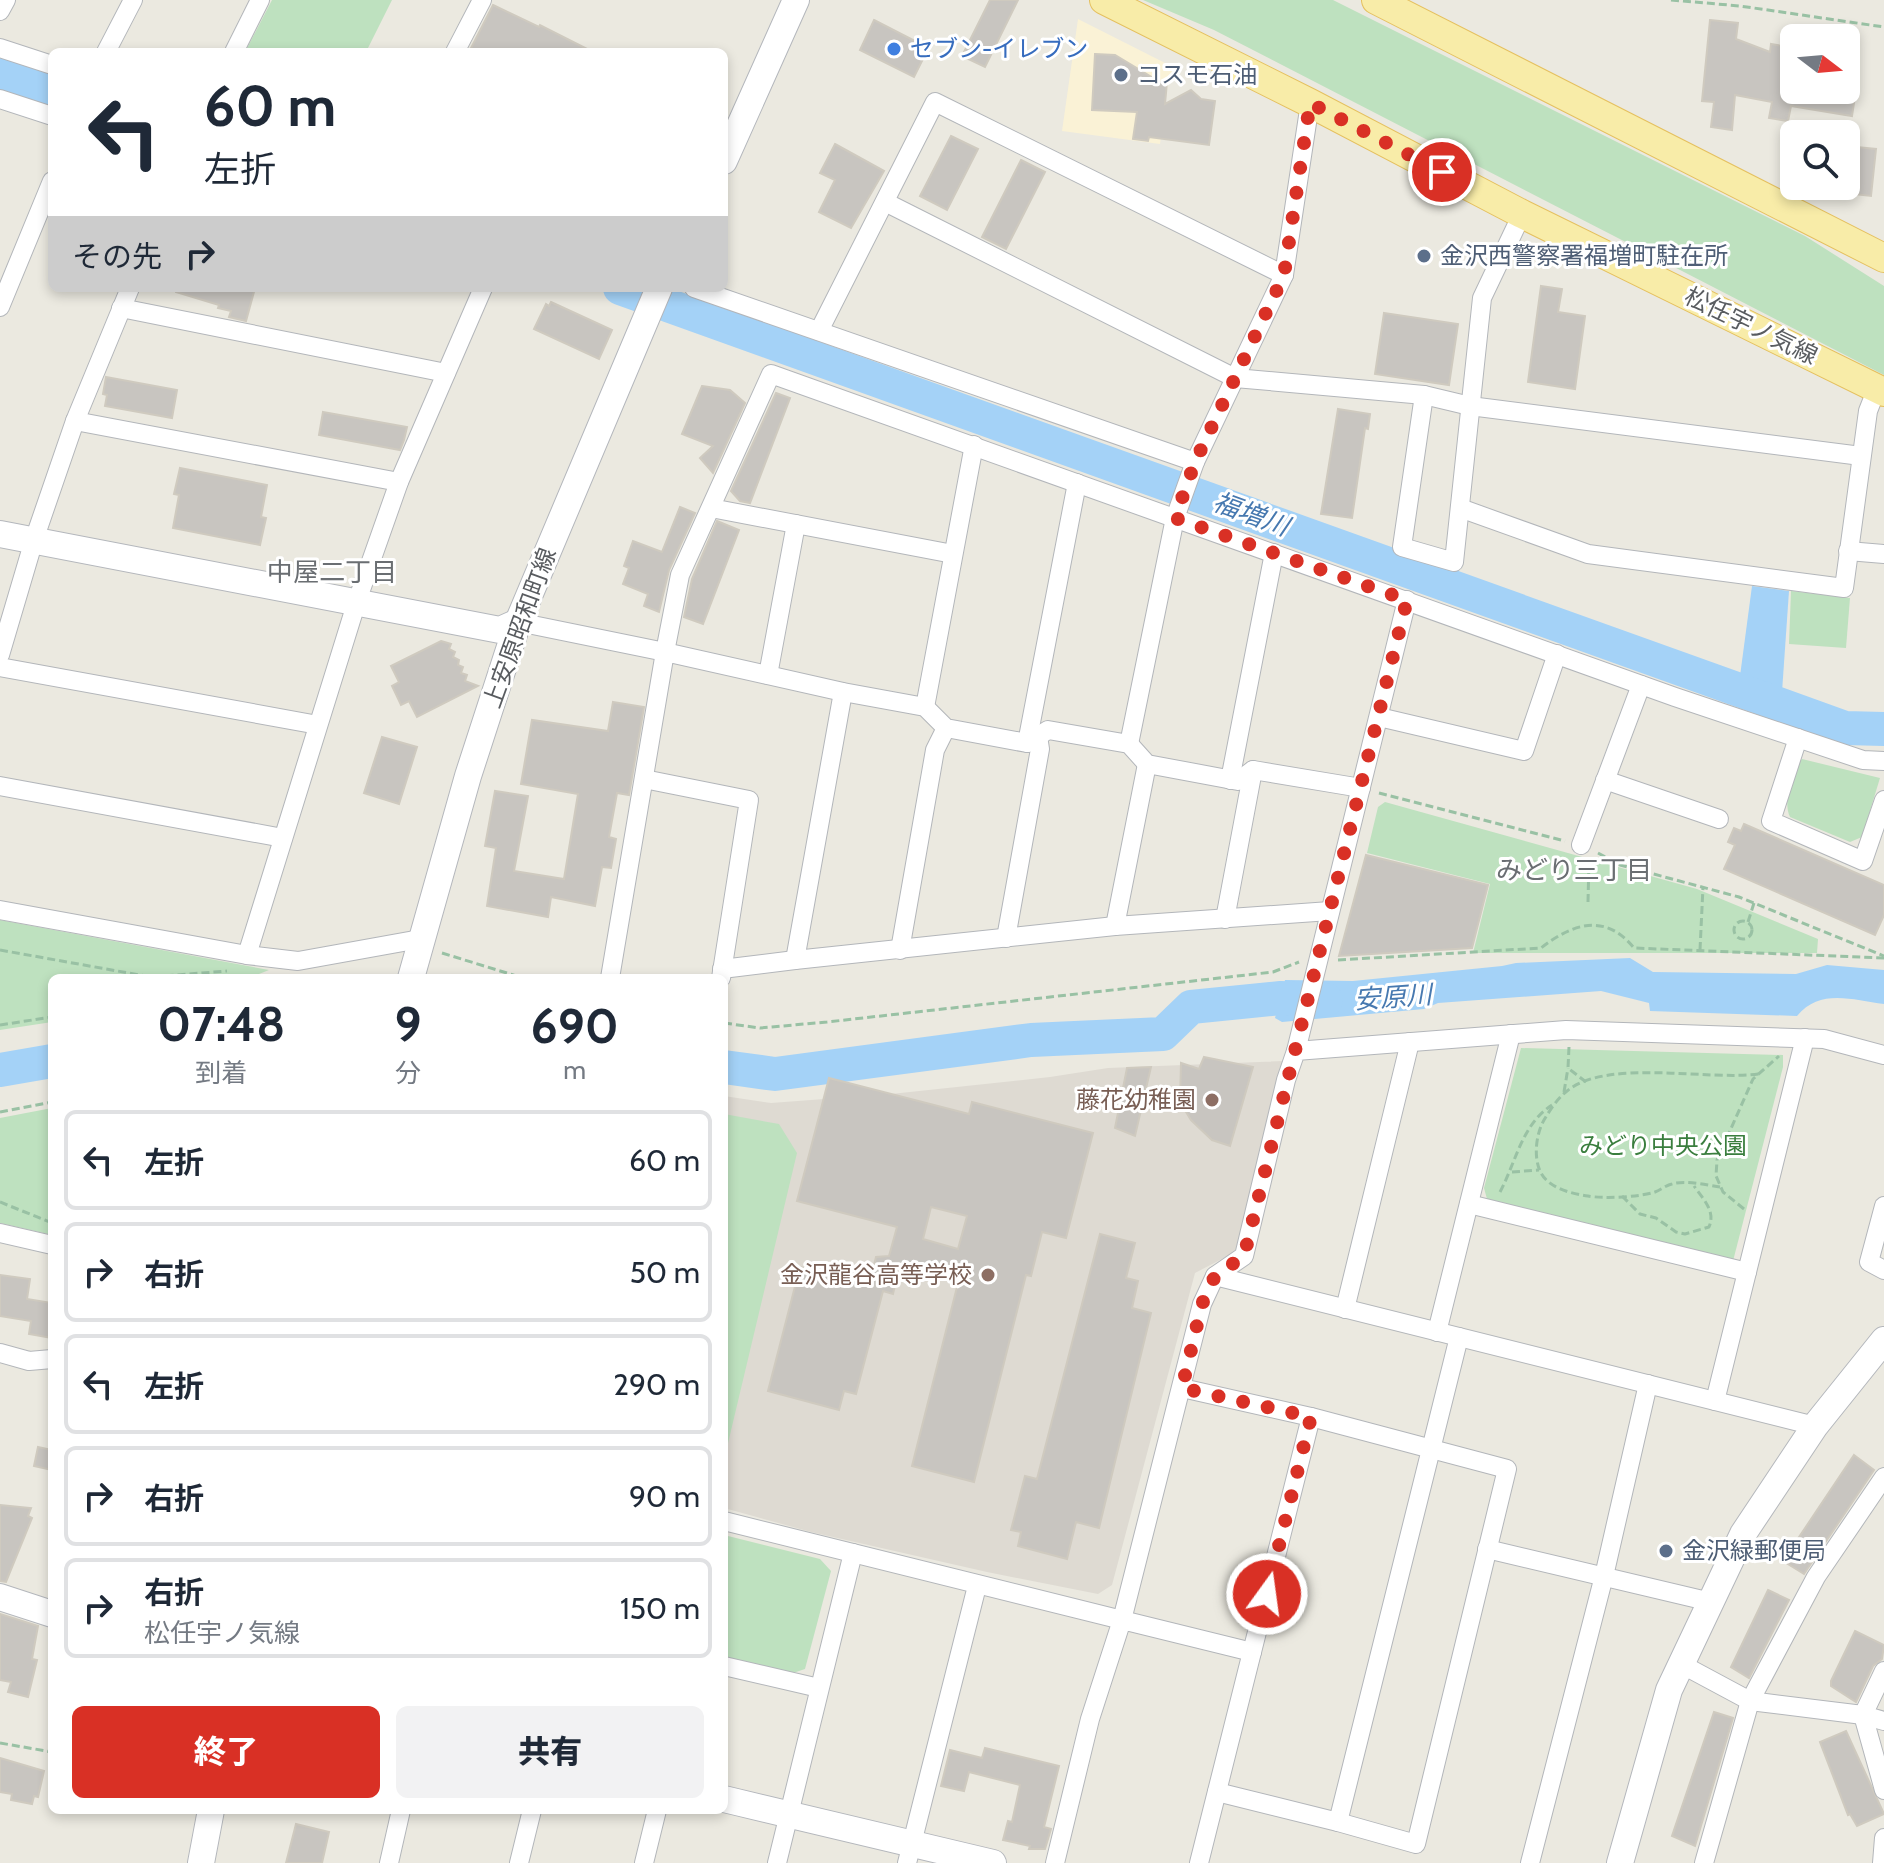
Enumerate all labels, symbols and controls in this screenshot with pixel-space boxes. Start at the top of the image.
north arrow [1780,24,1860,104]
map controls [1780,24,1860,200]
place label: セブン-イレブン [910,34,1088,63]
marker: セブン-イレブン [885,40,903,58]
place label: コスモ石油 [1137,60,1257,89]
marker: コスモ石油 [1112,66,1130,84]
text: 60 m [204,72,336,140]
icon: left [72,80,176,184]
button: search [1780,120,1860,200]
pin [1408,138,1476,206]
text: 左折 [204,147,276,191]
icon: arrive [1420,150,1464,194]
icon: right [178,232,222,276]
text: その先 [72,238,162,275]
place label: 金沢西警察署福増町駐在所 [1440,241,1728,270]
marker: 金沢西警察署福増町駐在所 [1415,247,1433,265]
street label: 松任宇ノ気線 [1680,281,1822,370]
water label: 福増川 [1209,486,1296,543]
street label: 上安原昭和町線 [477,544,562,712]
district label: 中屋二丁目 [267,556,397,588]
district label: みどり三丁目 [1496,854,1652,886]
water label: 安原川 [1353,978,1436,1016]
text: 07:48 [157,995,285,1053]
text: 9 [394,995,421,1053]
text: 690 [531,997,619,1055]
text: m [563,1054,586,1086]
text: 到着 [195,1057,247,1089]
text: 分 [395,1057,421,1089]
place label: 藤花幼稚園 [1076,1085,1196,1114]
marker: 藤花幼稚園 [1203,1091,1221,1109]
park label: みどり中央公園 [1579,1131,1747,1160]
icon: left [76,1138,120,1182]
text: 60 m [629,1142,700,1179]
text: 左折 [144,1144,204,1181]
icon: right [76,1250,120,1294]
text: 50 m [630,1254,700,1291]
text: 右折 [144,1256,204,1293]
place label: 金沢龍谷高等学校 [780,1260,972,1289]
marker: 金沢龍谷高等学校 [979,1266,997,1284]
icon: left [76,1362,120,1406]
text: 290 m [613,1366,700,1403]
text: 左折 [144,1368,204,1405]
icon: right [76,1474,120,1518]
text: 90 m [629,1478,700,1515]
text: 右折 [144,1480,204,1517]
place label: 金沢緑郵便局 [1682,1536,1826,1565]
marker: 金沢緑郵便局 [1657,1542,1675,1560]
position arrow [1225,1552,1309,1636]
text: 右折 [144,1574,204,1611]
icon: right [76,1586,120,1630]
text: 150 m [620,1590,700,1627]
text: 松任宇ノ気線 [144,1617,300,1649]
button: 終了 [72,1706,380,1798]
button: 共有 [396,1706,704,1798]

